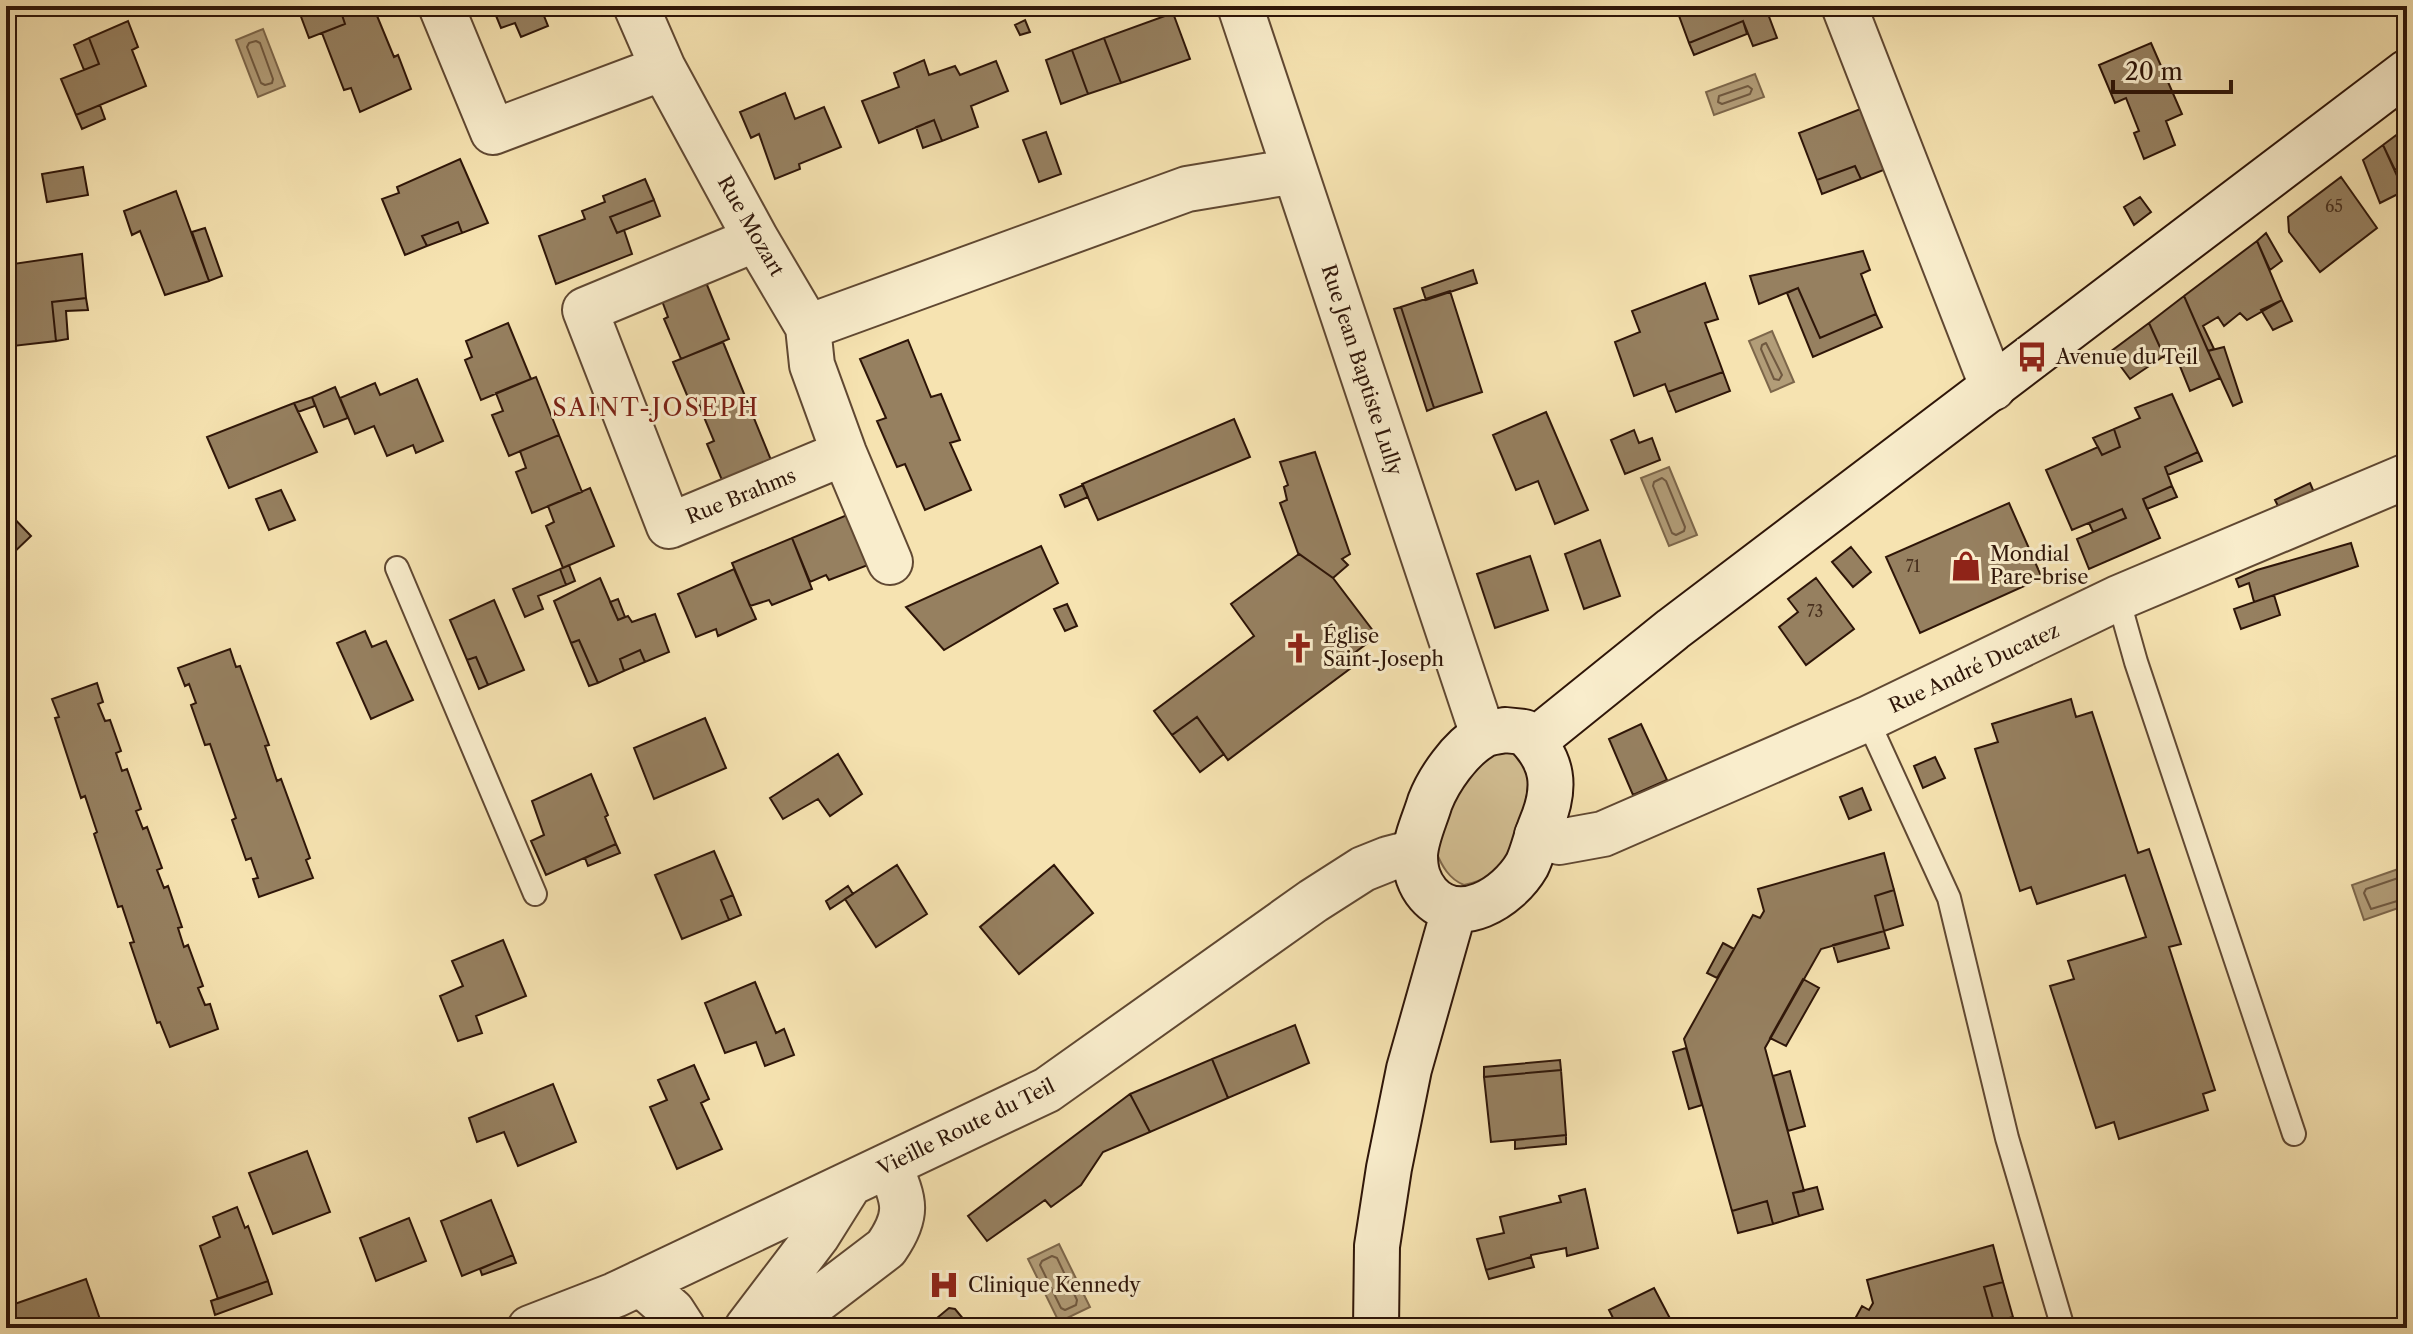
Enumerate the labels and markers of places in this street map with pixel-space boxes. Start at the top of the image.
bus stop icon: Avenue du Teil [2015,340,2049,374]
place label: Avenue du Teil [2055,345,2198,369]
place label: Mondial Pare-brise [1990,542,2088,589]
shop icon: Mondial Pare-brise [1949,549,1983,583]
place label: Église Saint-Joseph [1323,623,1445,671]
church icon: Église Saint-Joseph [1282,631,1316,665]
hospital icon: Clinique Kennedy [927,1268,961,1302]
place label: Clinique Kennedy [968,1273,1141,1297]

